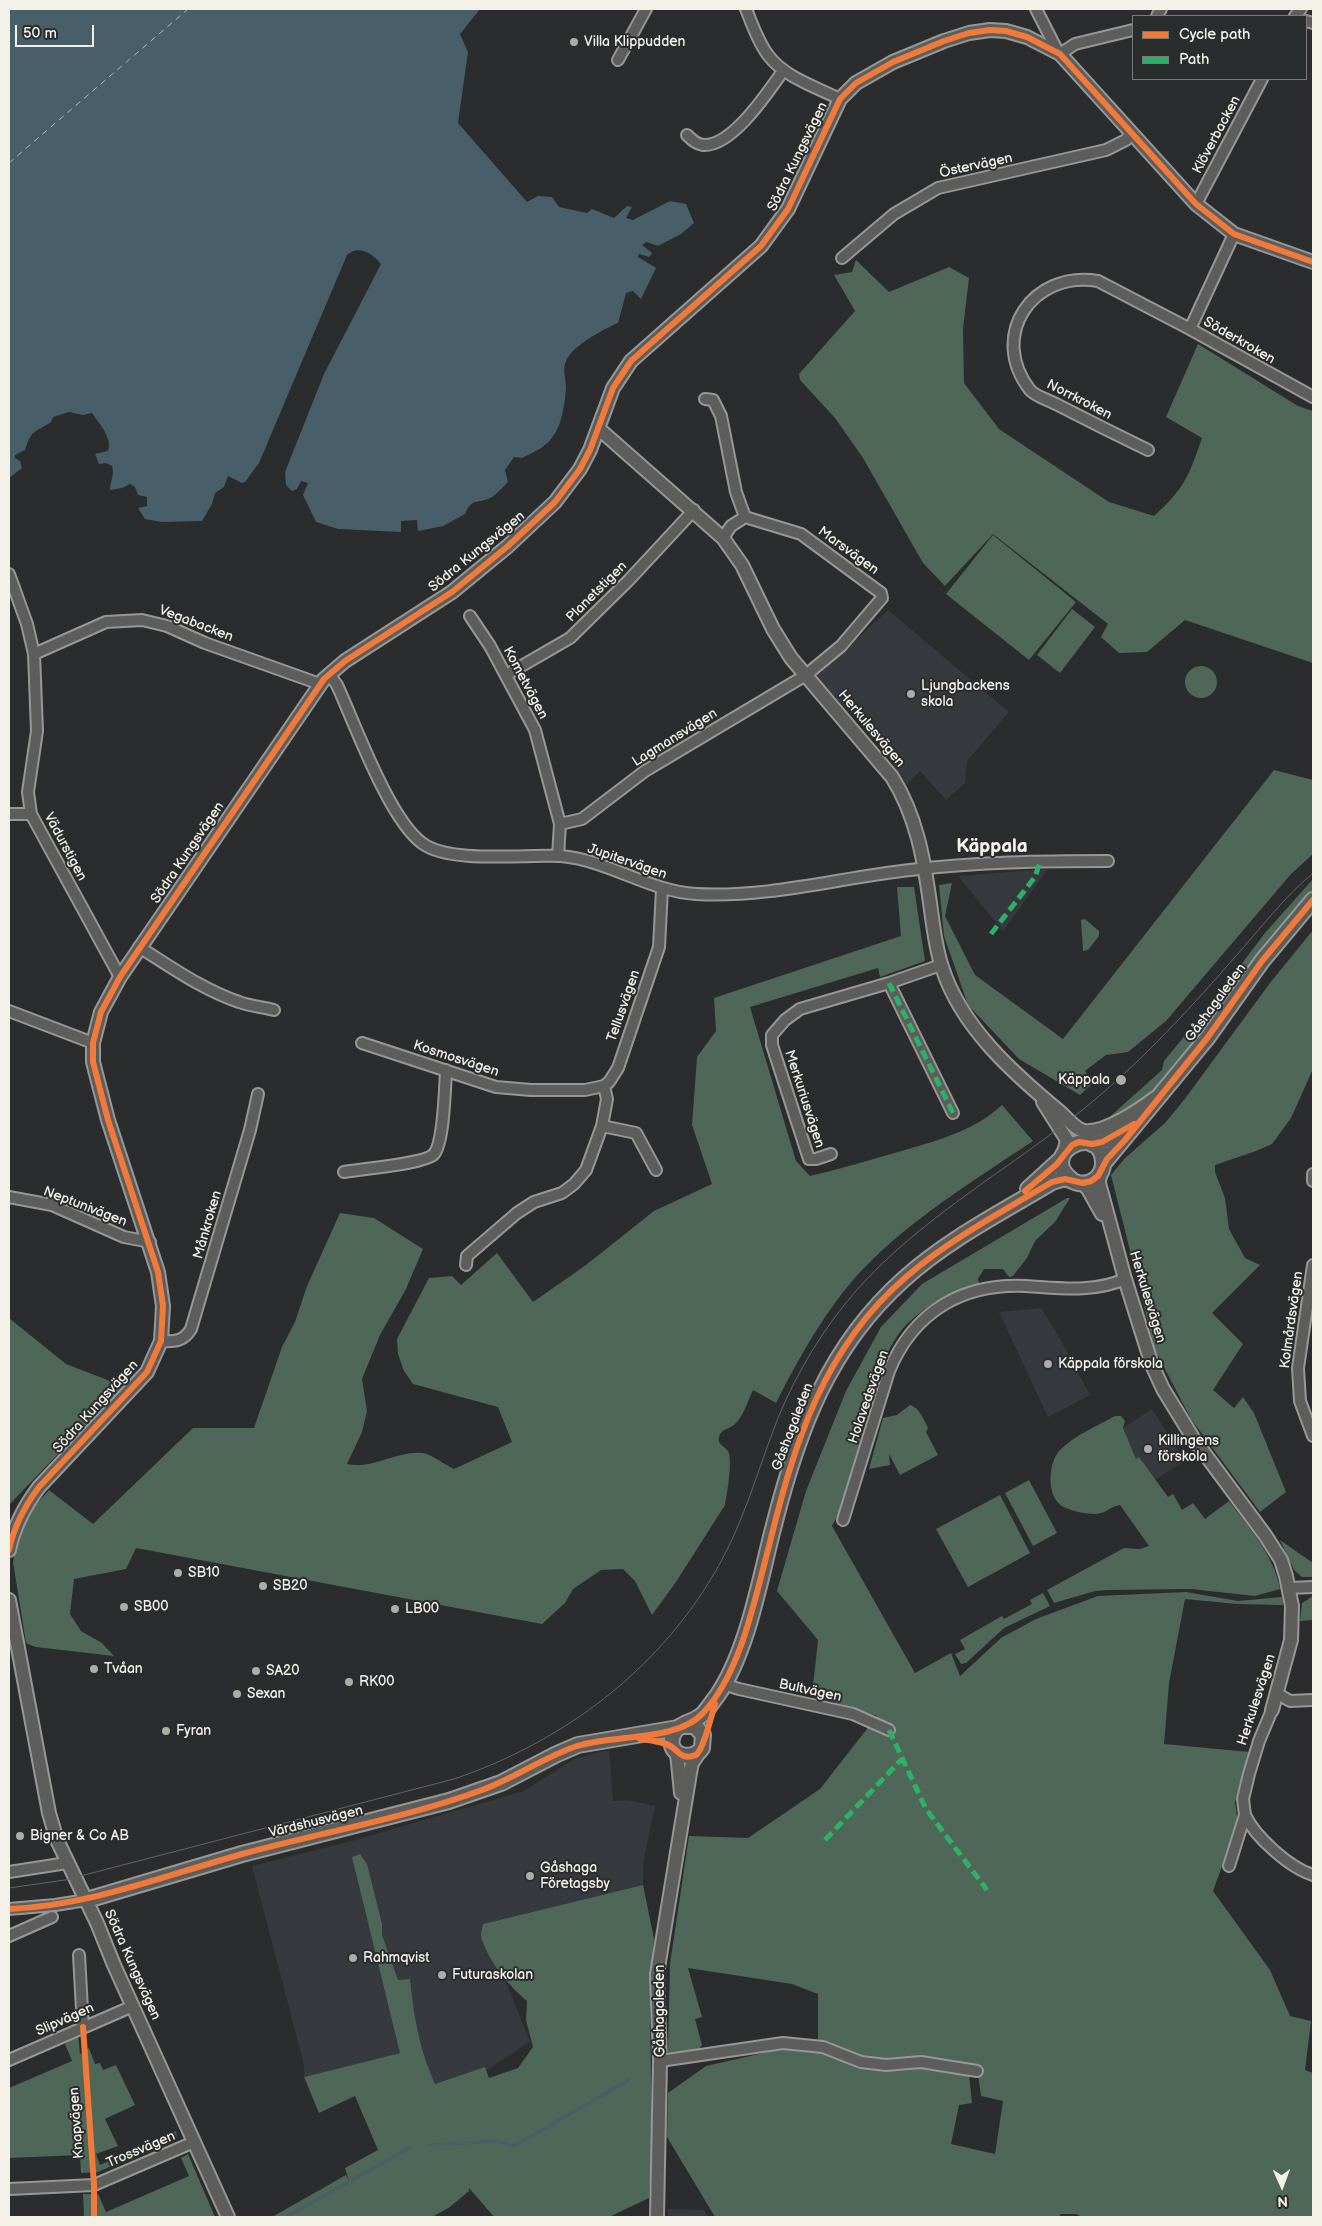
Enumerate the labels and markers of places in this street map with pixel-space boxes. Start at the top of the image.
place label: Villa Klippudden [584,34,685,50]
marker: Villa Klippudden [568,36,580,48]
place label: Ljungbackens skola [921,678,1010,710]
marker: Ljungbackens skola [905,688,917,700]
place label: Käppala [1058,1072,1110,1088]
marker: Käppala [1114,1073,1128,1087]
place label: Käppala förskola [1058,1356,1163,1372]
marker: Käppala förskola [1042,1358,1054,1370]
place label: Killingens förskola [1158,1433,1219,1465]
marker: Killingens förskola [1142,1443,1154,1455]
place label: SB10 [188,1565,220,1581]
marker: SB10 [172,1567,184,1579]
place label: SB20 [273,1578,308,1594]
marker: SB20 [257,1580,269,1592]
place label: SB00 [134,1599,169,1615]
marker: SB00 [118,1601,130,1613]
place label: LB00 [405,1601,439,1617]
marker: LB00 [389,1603,401,1615]
place label: Tvåan [104,1661,143,1677]
marker: Tvåan [88,1663,100,1675]
place label: SA20 [266,1663,300,1679]
marker: SA20 [250,1665,262,1677]
place label: RK00 [359,1674,394,1690]
marker: RK00 [343,1676,355,1688]
place label: Sexan [247,1686,286,1702]
marker: Sexan [231,1688,243,1700]
place label: Fyran [176,1723,211,1739]
marker: Fyran [160,1725,172,1737]
place label: Bigner & Co AB [30,1828,129,1844]
marker: Bigner & Co AB [14,1830,26,1842]
place label: Gåshaga Företagsby [540,1860,610,1892]
marker: Gåshaga Företagsby [524,1870,536,1882]
place label: Rahmqvist [363,1950,430,1966]
marker: Rahmqvist [347,1952,359,1964]
place label: Futuraskolan [452,1967,533,1983]
marker: Futuraskolan [436,1969,448,1981]

